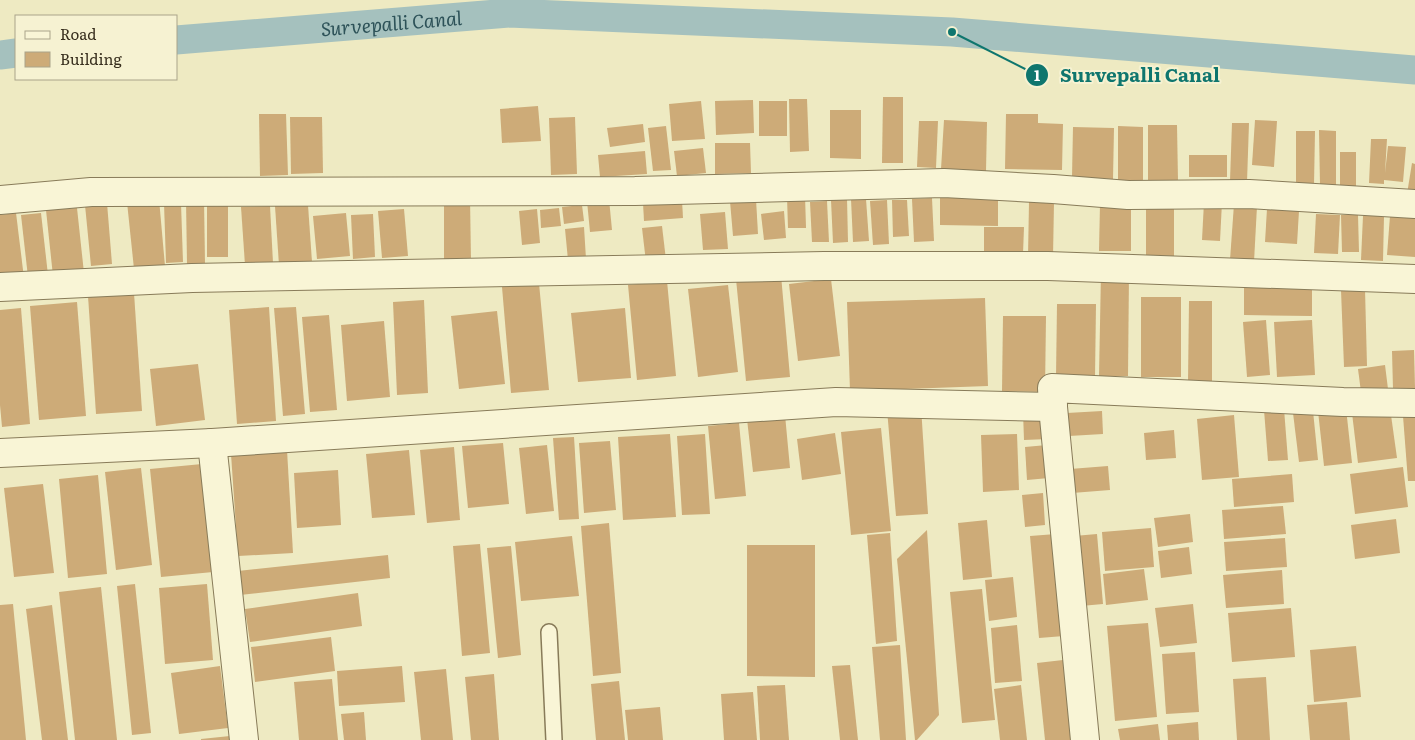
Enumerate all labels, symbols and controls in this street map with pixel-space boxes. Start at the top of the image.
water label: Survepalli Canal [320,3,464,42]
legend [15,15,178,80]
text: Road [60,22,96,45]
text: Building [60,47,122,70]
callout: Survepalli Canal [1025,58,1229,92]
text: Survepalli Canal [1060,60,1220,88]
text: 1 [1034,63,1040,86]

